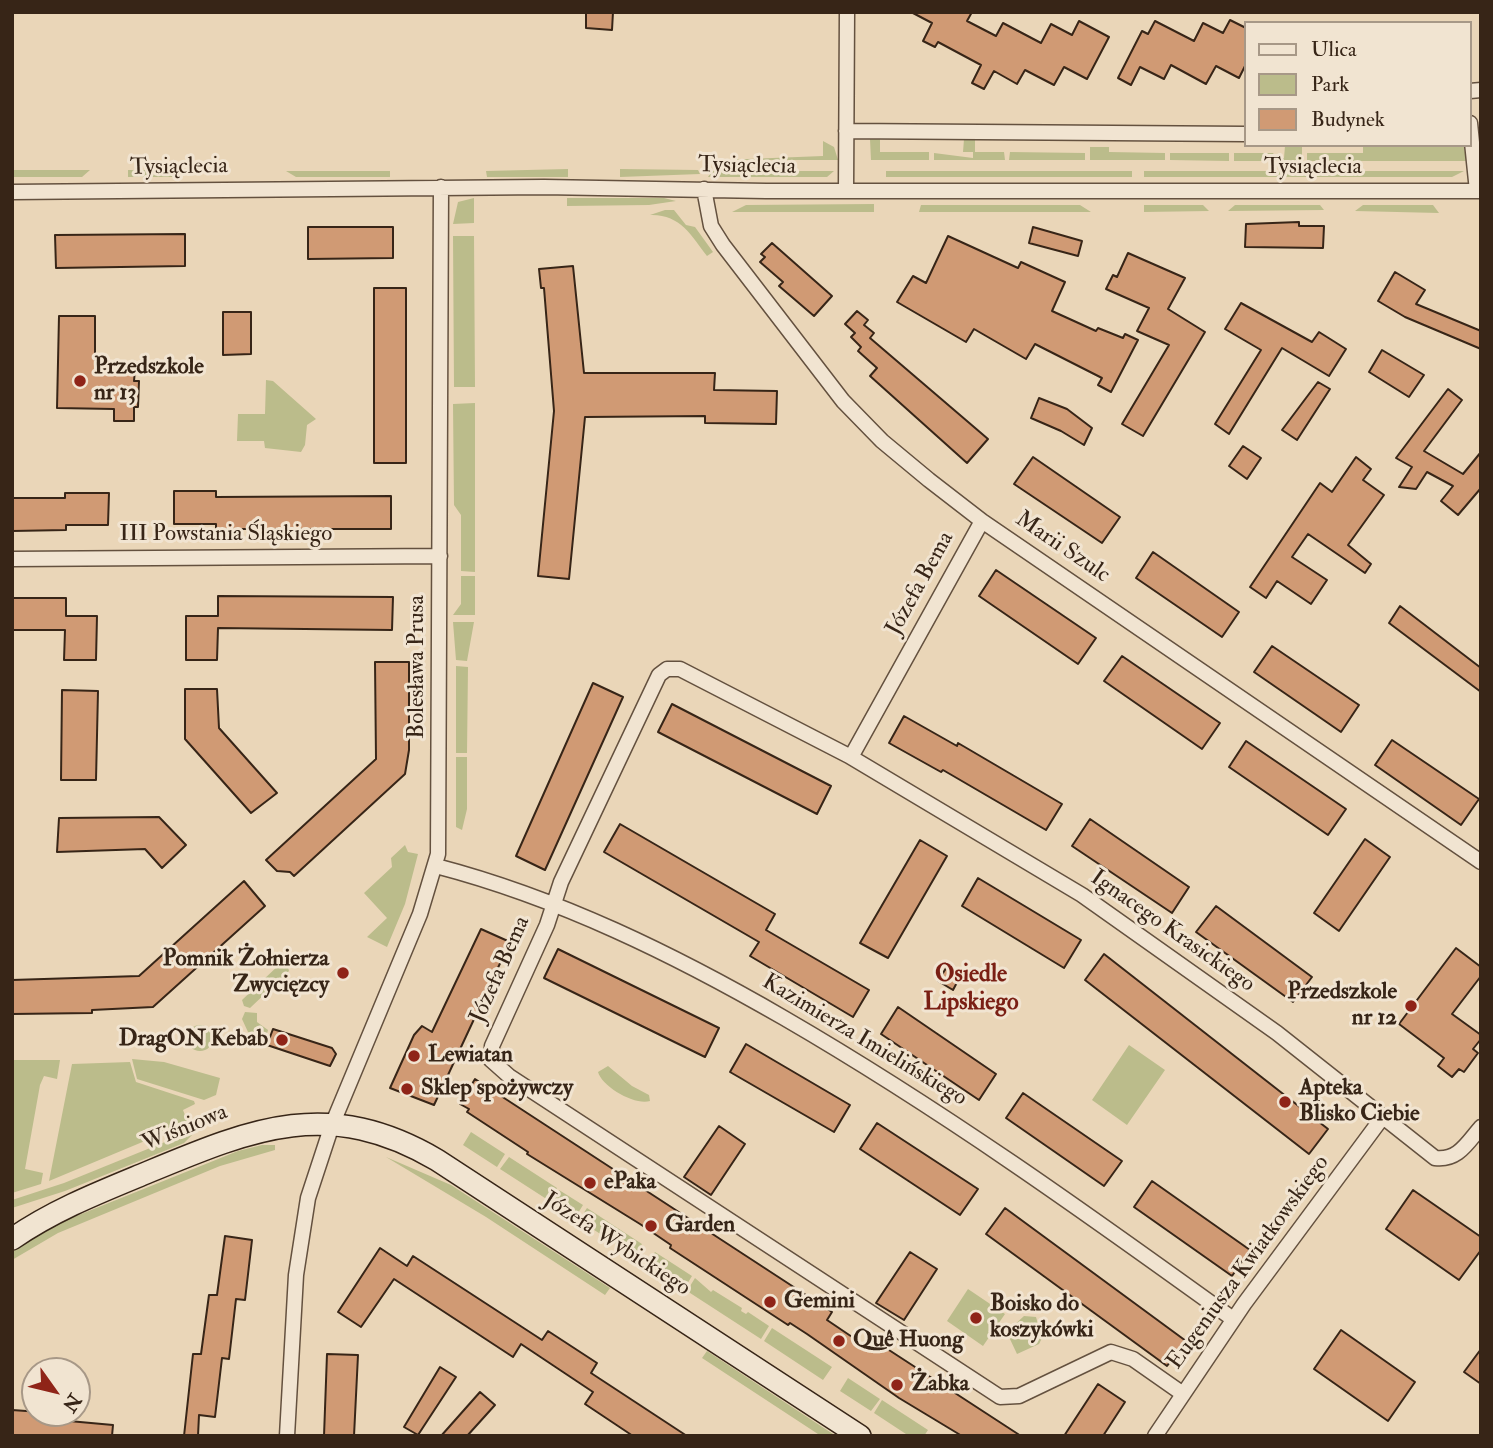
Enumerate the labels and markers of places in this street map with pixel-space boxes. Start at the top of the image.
place label: Przedszkole nr 13 [94,354,204,408]
marker: Przedszkole nr 13 [72,373,88,389]
place label: Pomnik Żołnierza Zwycięzcy [163,946,329,1000]
marker: Pomnik Żołnierza Zwycięzcy [335,965,351,981]
place label: Przedszkole nr 12 [1287,979,1397,1033]
marker: Przedszkole nr 12 [1403,998,1419,1014]
place label: DragON Kebab [119,1026,268,1054]
marker: DragON Kebab [274,1032,290,1048]
place label: Lewiatan [428,1042,513,1070]
marker: Lewiatan [406,1048,422,1064]
place label: Sklep spożywczy [421,1075,573,1103]
place label: Apteka Blisko Ciebie [1299,1075,1420,1129]
marker: Sklep spożywczy [399,1081,415,1097]
marker: Apteka Blisko Ciebie [1277,1094,1293,1110]
place label: ePaka [604,1169,656,1197]
marker: ePaka [582,1175,598,1191]
place label: Garden [665,1212,735,1240]
marker: Garden [643,1218,659,1234]
place label: Gemini [784,1288,855,1316]
place label: Boisko do koszykówki [990,1291,1094,1345]
marker: Gemini [762,1294,778,1310]
marker: Boisko do koszykówki [968,1310,984,1326]
place label: Quê Huong [853,1327,963,1355]
marker: Quê Huong [831,1333,847,1349]
place label: Żabka [911,1371,969,1399]
marker: Żabka [889,1377,905,1393]

